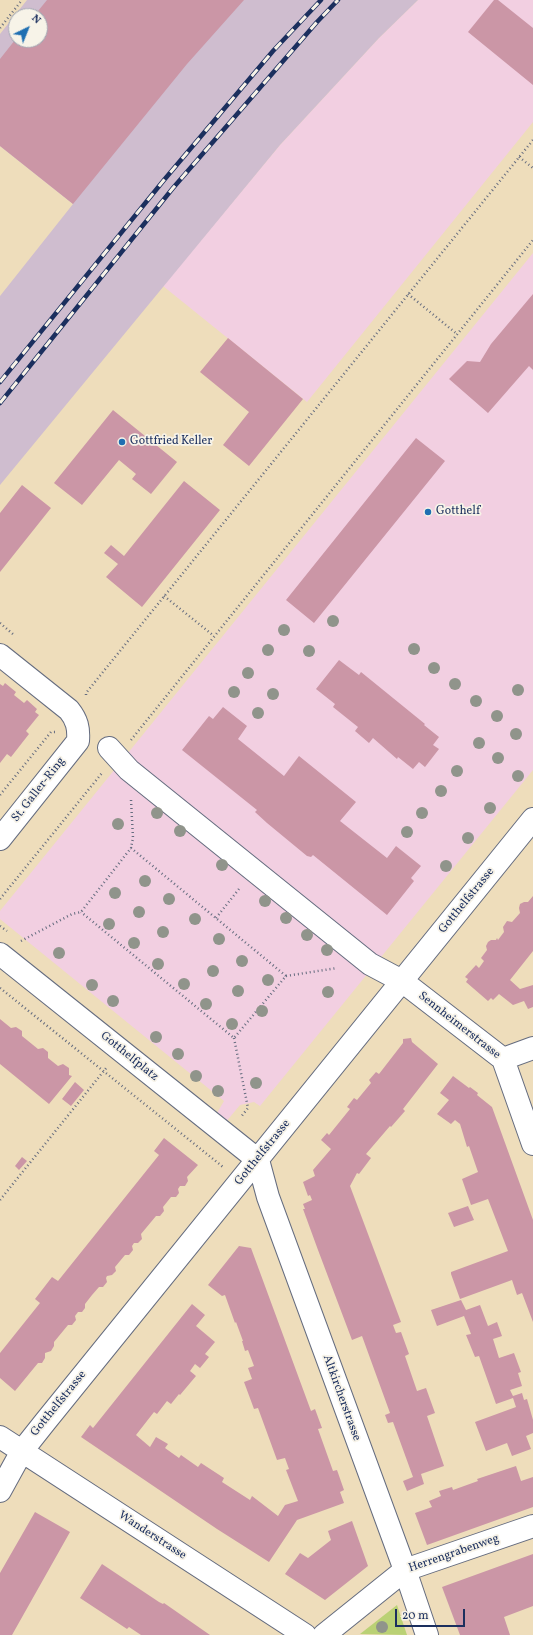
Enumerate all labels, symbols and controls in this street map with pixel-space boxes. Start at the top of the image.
north arrow [8,8,48,48]
text: N [28,11,44,28]
place label: Gottfried Keller [130,435,212,449]
marker: Gottfried Keller [117,437,127,447]
place label: Gotthelf [436,505,480,519]
marker: Gotthelf [423,507,433,517]
street label: St. Galler-Ring [9,755,69,825]
street label: Gotthelfstrasse [436,865,498,937]
street label: Sennheimerstrasse [415,989,503,1063]
street label: Gotthelfplatz [97,1029,161,1085]
street label: Gotthelfstrasse [232,1117,294,1189]
street label: Altkircherstrasse [319,1353,363,1443]
street label: Gotthelfstrasse [28,1368,90,1440]
street label: Wanderstrasse [115,1509,189,1563]
street label: Herrengrabenweg [407,1532,501,1576]
scale bar [397,1601,467,1627]
text: 20 m [402,1608,429,1624]

